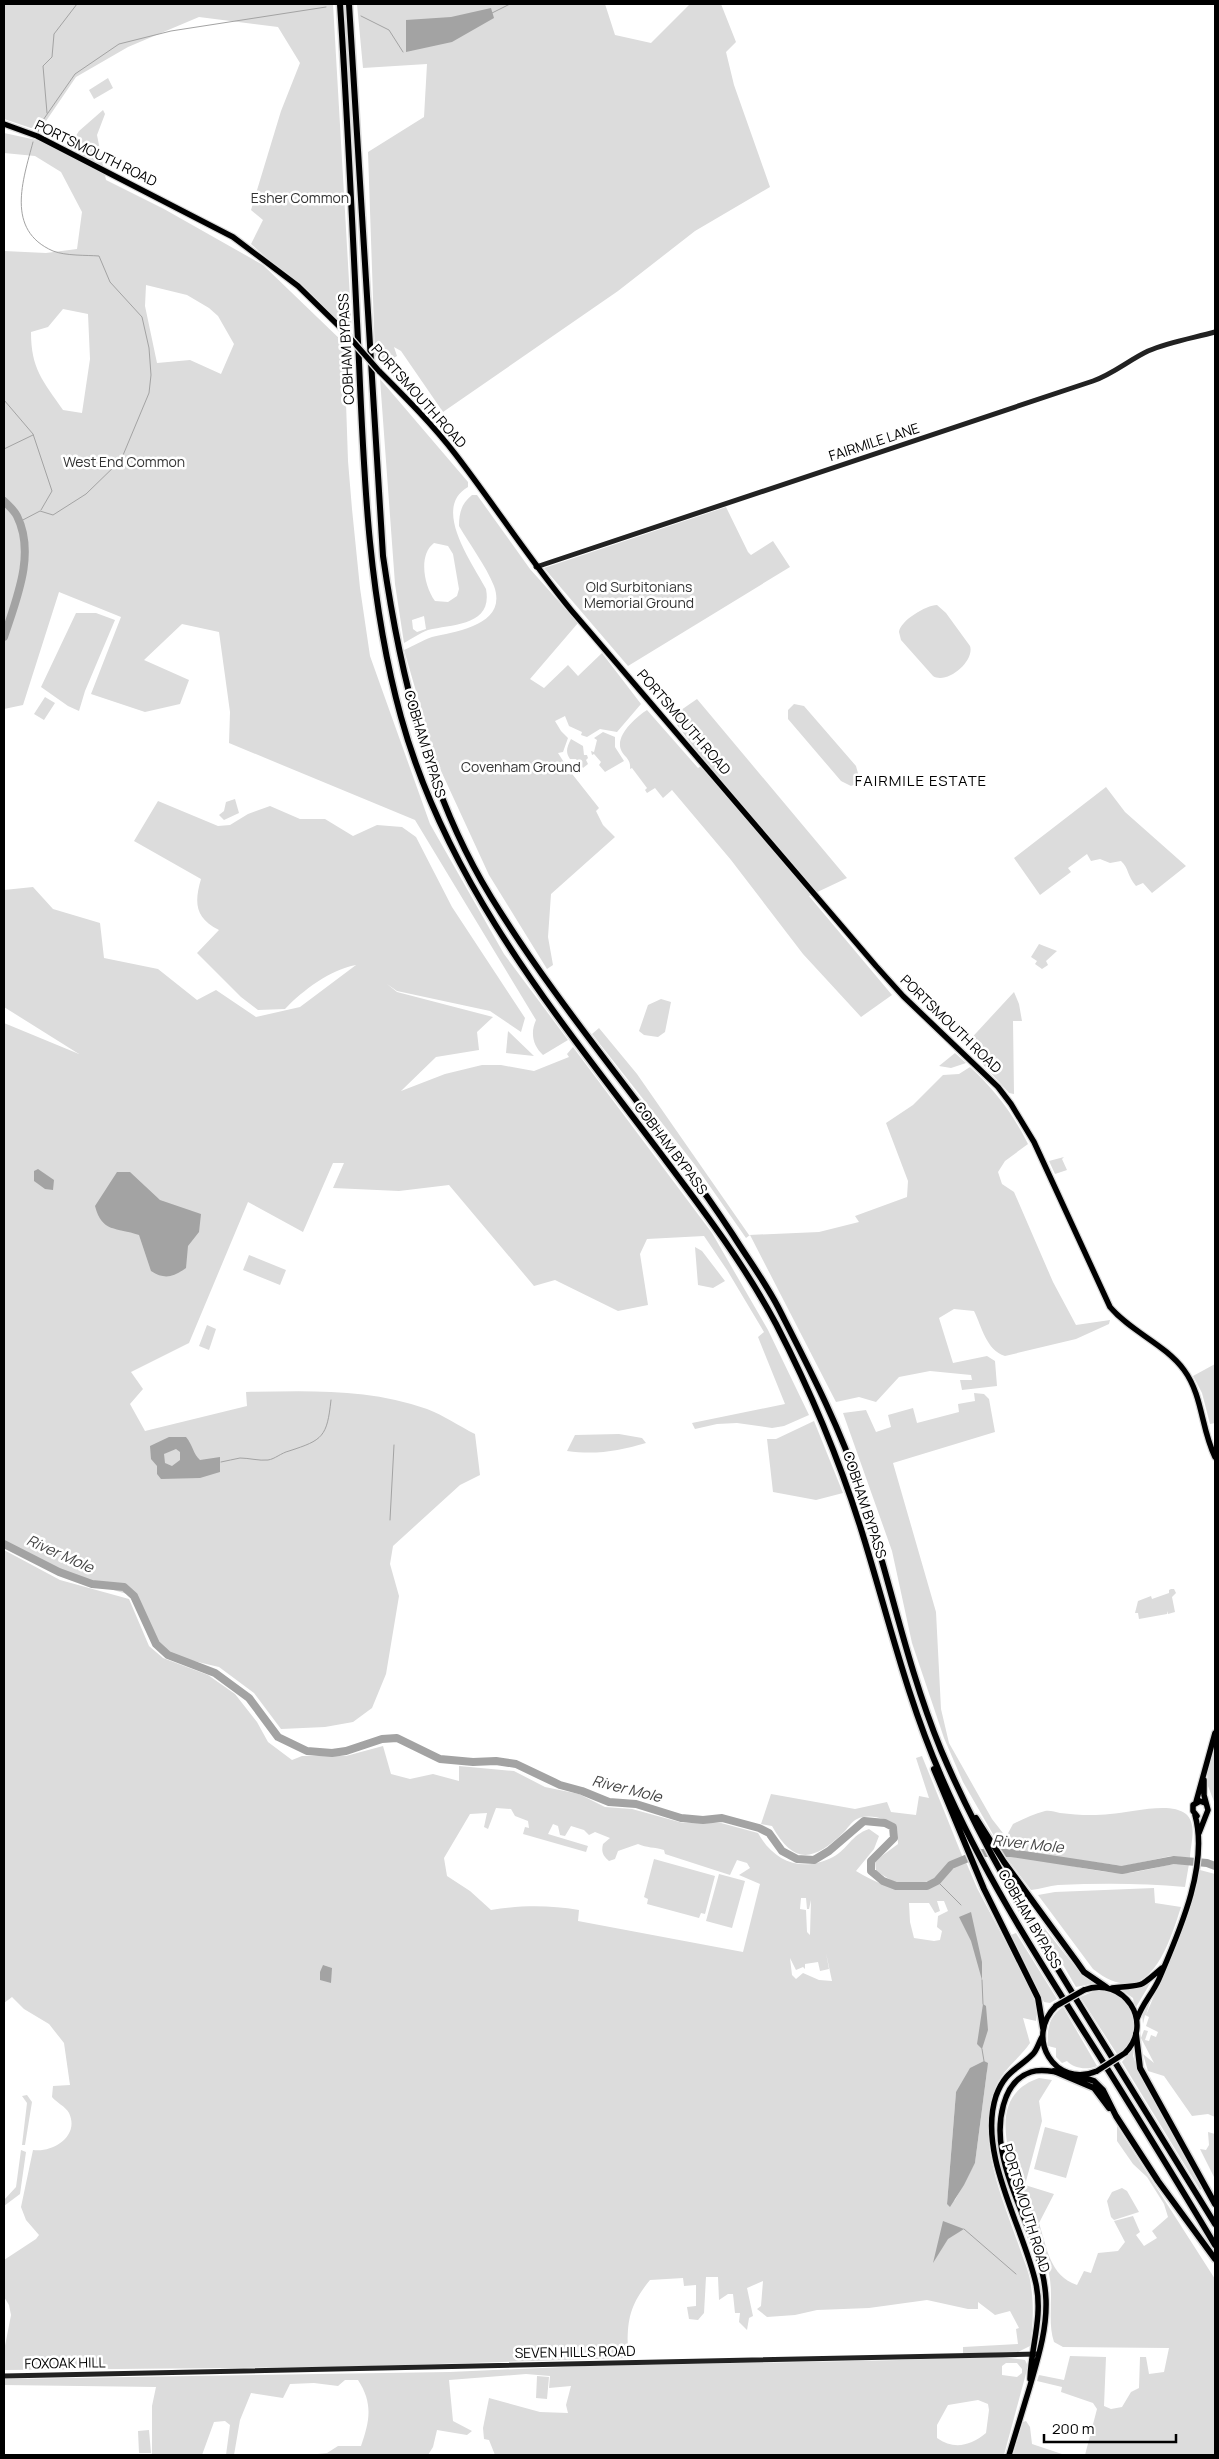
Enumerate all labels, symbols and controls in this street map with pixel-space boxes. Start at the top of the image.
street label: PORTSMOUTH ROAD [32,115,161,190]
park label: Esher Common [251,188,349,207]
street label: COBHAM BYPASS [333,292,358,405]
street label: PORTSMOUTH ROAD [368,340,471,452]
street label: FAIRMILE LANE [826,418,922,465]
park label: West End Common [63,452,185,471]
park label: Old Surbitonians Memorial Ground [584,577,694,612]
street label: PORTSMOUTH ROAD [633,665,735,778]
street label: COBHAM BYPASS [400,688,451,800]
park label: Covenham Ground [461,757,581,776]
district label: FAIRMILE ESTATE [855,770,987,791]
street label: PORTSMOUTH ROAD [897,970,1006,1077]
street label: COBHAM BYPASS [630,1097,713,1198]
street label: COBHAM BYPASS [839,1449,892,1561]
water label: River Mole [23,1529,98,1578]
water label: River Mole [590,1770,665,1808]
water label: River Mole [992,1829,1066,1858]
street label: COBHAM BYPASS [994,1866,1067,1972]
street label: PORTSMOUTH ROAD [998,2141,1055,2275]
street label: SEVEN HILLS ROAD [514,2341,636,2362]
street label: FOXOAK HILL [24,2352,106,2373]
scale bar [1044,2412,1176,2444]
text: 200 m [1052,2418,1095,2439]

